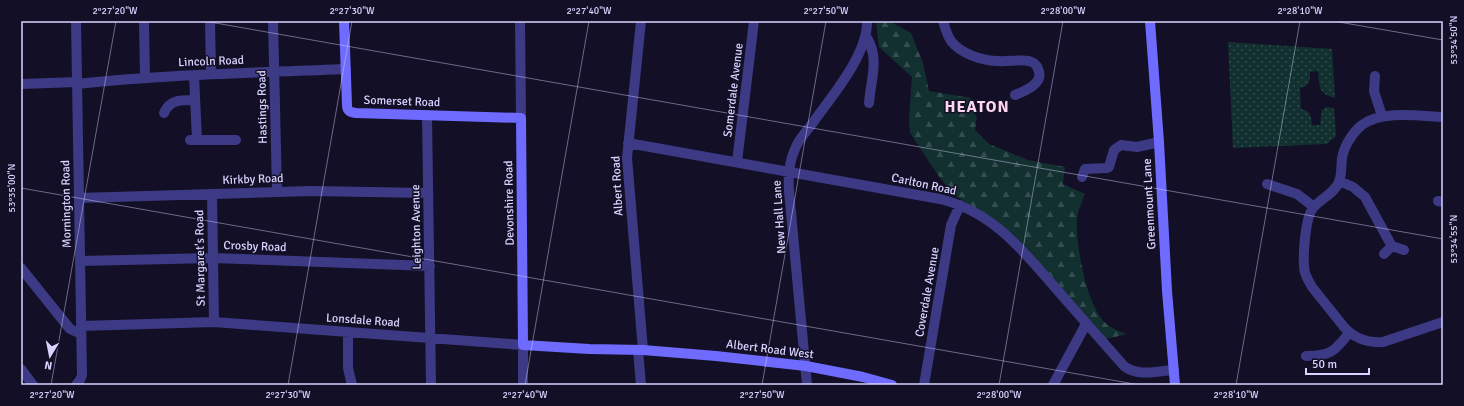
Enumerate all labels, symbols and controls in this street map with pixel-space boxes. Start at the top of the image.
text: 2°27'20"W [92,5,138,17]
text: 2°27'30"W [329,5,375,17]
text: 2°27'40"W [566,5,612,17]
text: 2°27'50"W [803,5,849,17]
text: 2°28'00"W [1040,5,1086,17]
text: 2°28'10"W [1277,5,1323,17]
text: 53°34'50"N [1448,16,1460,64]
street label: Somerdale Avenue [720,42,747,138]
street label: Lincoln Road [178,53,244,70]
street label: Hastings Road [254,70,271,144]
street label: Somerset Road [363,93,441,110]
district label: HEATON [944,97,1010,117]
street label: Albert Road [608,155,627,216]
street label: Greenmount Lane [1140,158,1159,250]
street label: Mornington Road [58,160,75,248]
street label: Devonshire Road [501,160,518,246]
text: 53°35'00"N [6,164,18,212]
street label: Carlton Road [890,170,958,199]
street label: Kirkby Road [222,171,284,188]
street label: New Hall Lane [769,180,790,254]
street label: Leighton Avenue [408,184,425,270]
street label: St Margaret's Road [192,210,209,306]
text: 53°34'55"N [1448,215,1460,263]
street label: Crosby Road [223,238,287,255]
street label: Coverdale Avenue [912,246,943,338]
street label: Lonsdale Road [325,310,400,331]
north arrow [30,336,70,376]
street label: Albert Road West [725,337,815,362]
scale bar [1306,350,1369,376]
text: 50 m [1312,357,1337,372]
text: N [43,358,53,372]
text: 2°27'20"W [29,389,75,401]
text: 2°27'30"W [265,389,311,401]
text: 2°27'40"W [502,389,548,401]
text: 2°27'50"W [739,389,785,401]
text: 2°28'00"W [976,389,1022,401]
text: 2°28'10"W [1213,389,1259,401]

